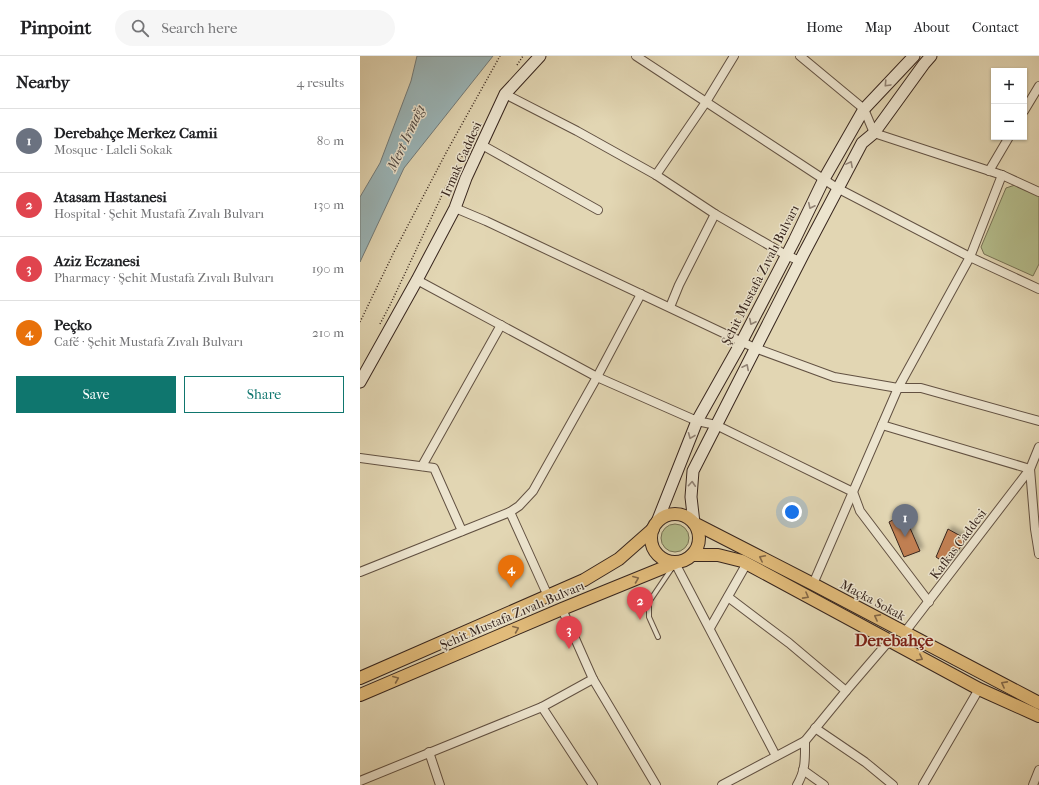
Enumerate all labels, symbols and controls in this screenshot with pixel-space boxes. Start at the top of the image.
search box [115,10,395,46]
text: Pinpoint [20,17,91,39]
icon: search [129,17,151,39]
text: Search here [161,19,237,37]
text: Home [806,19,843,36]
text: Map [865,19,892,36]
text: About [914,19,950,36]
text: Contact [972,19,1019,36]
map controls [991,68,1027,140]
button: + [991,68,1027,104]
text: Nearby [16,72,70,92]
text: 4 results [297,75,344,90]
one-way arrow [885,80,892,87]
water label: Mert Irmağı [383,102,429,175]
button: − [991,104,1027,140]
street label: Irmak Caddesi [438,119,484,199]
text: Derebahçe Merkez Camii [54,124,217,142]
text: 1 [27,133,31,148]
text: 80 m [317,133,344,148]
text: Mosque · Laleli Sokak [54,142,172,157]
one-way arrow [846,161,853,168]
text: Atasam Hastanesi [54,188,167,206]
text: 2 [26,197,32,212]
text: 130 m [313,197,344,212]
street label: Şehit Mustafa Zıvalı Bulvarı [718,202,802,348]
one-way arrow [808,202,816,209]
text: Hospital · Şehit Mustafa Zıvalı Bulvarı [54,206,264,221]
text: Aziz Eczanesi [54,252,140,270]
text: 3 [26,261,32,276]
text: 190 m [312,261,344,276]
text: Pharmacy · Şehit Mustafa Zıvalı Bulvarı [54,270,274,285]
text: Peçko [54,316,92,334]
one-way arrow [749,317,757,325]
text: 4 [25,325,33,340]
text: 210 m [312,325,344,340]
text: Café · Şehit Mustafa Zıvalı Bulvarı [54,334,243,349]
one-way arrow [741,363,749,371]
button: Save [16,376,176,413]
button: Share [184,376,344,413]
one-way arrow [688,433,696,440]
one-way arrow [688,481,697,487]
your location [782,502,802,522]
pin: 1 [892,504,918,537]
street label: Kafkas Caddesi [927,506,989,582]
pin: 4 [498,555,524,588]
one-way arrow [758,555,766,562]
one-way arrow [632,575,639,583]
street label: Maçka Sokak [837,577,908,624]
street label: Şehit Mustafa Zıvalı Bulvarı [438,578,587,652]
pin: 2 [627,587,653,620]
one-way arrow [802,591,809,598]
one-way arrow [874,615,881,622]
pin: 3 [556,616,582,649]
one-way arrow [512,625,519,633]
district label: Derebahçe [854,630,934,651]
one-way arrow [916,653,923,660]
one-way arrow [392,676,399,684]
one-way arrow [1001,682,1009,689]

